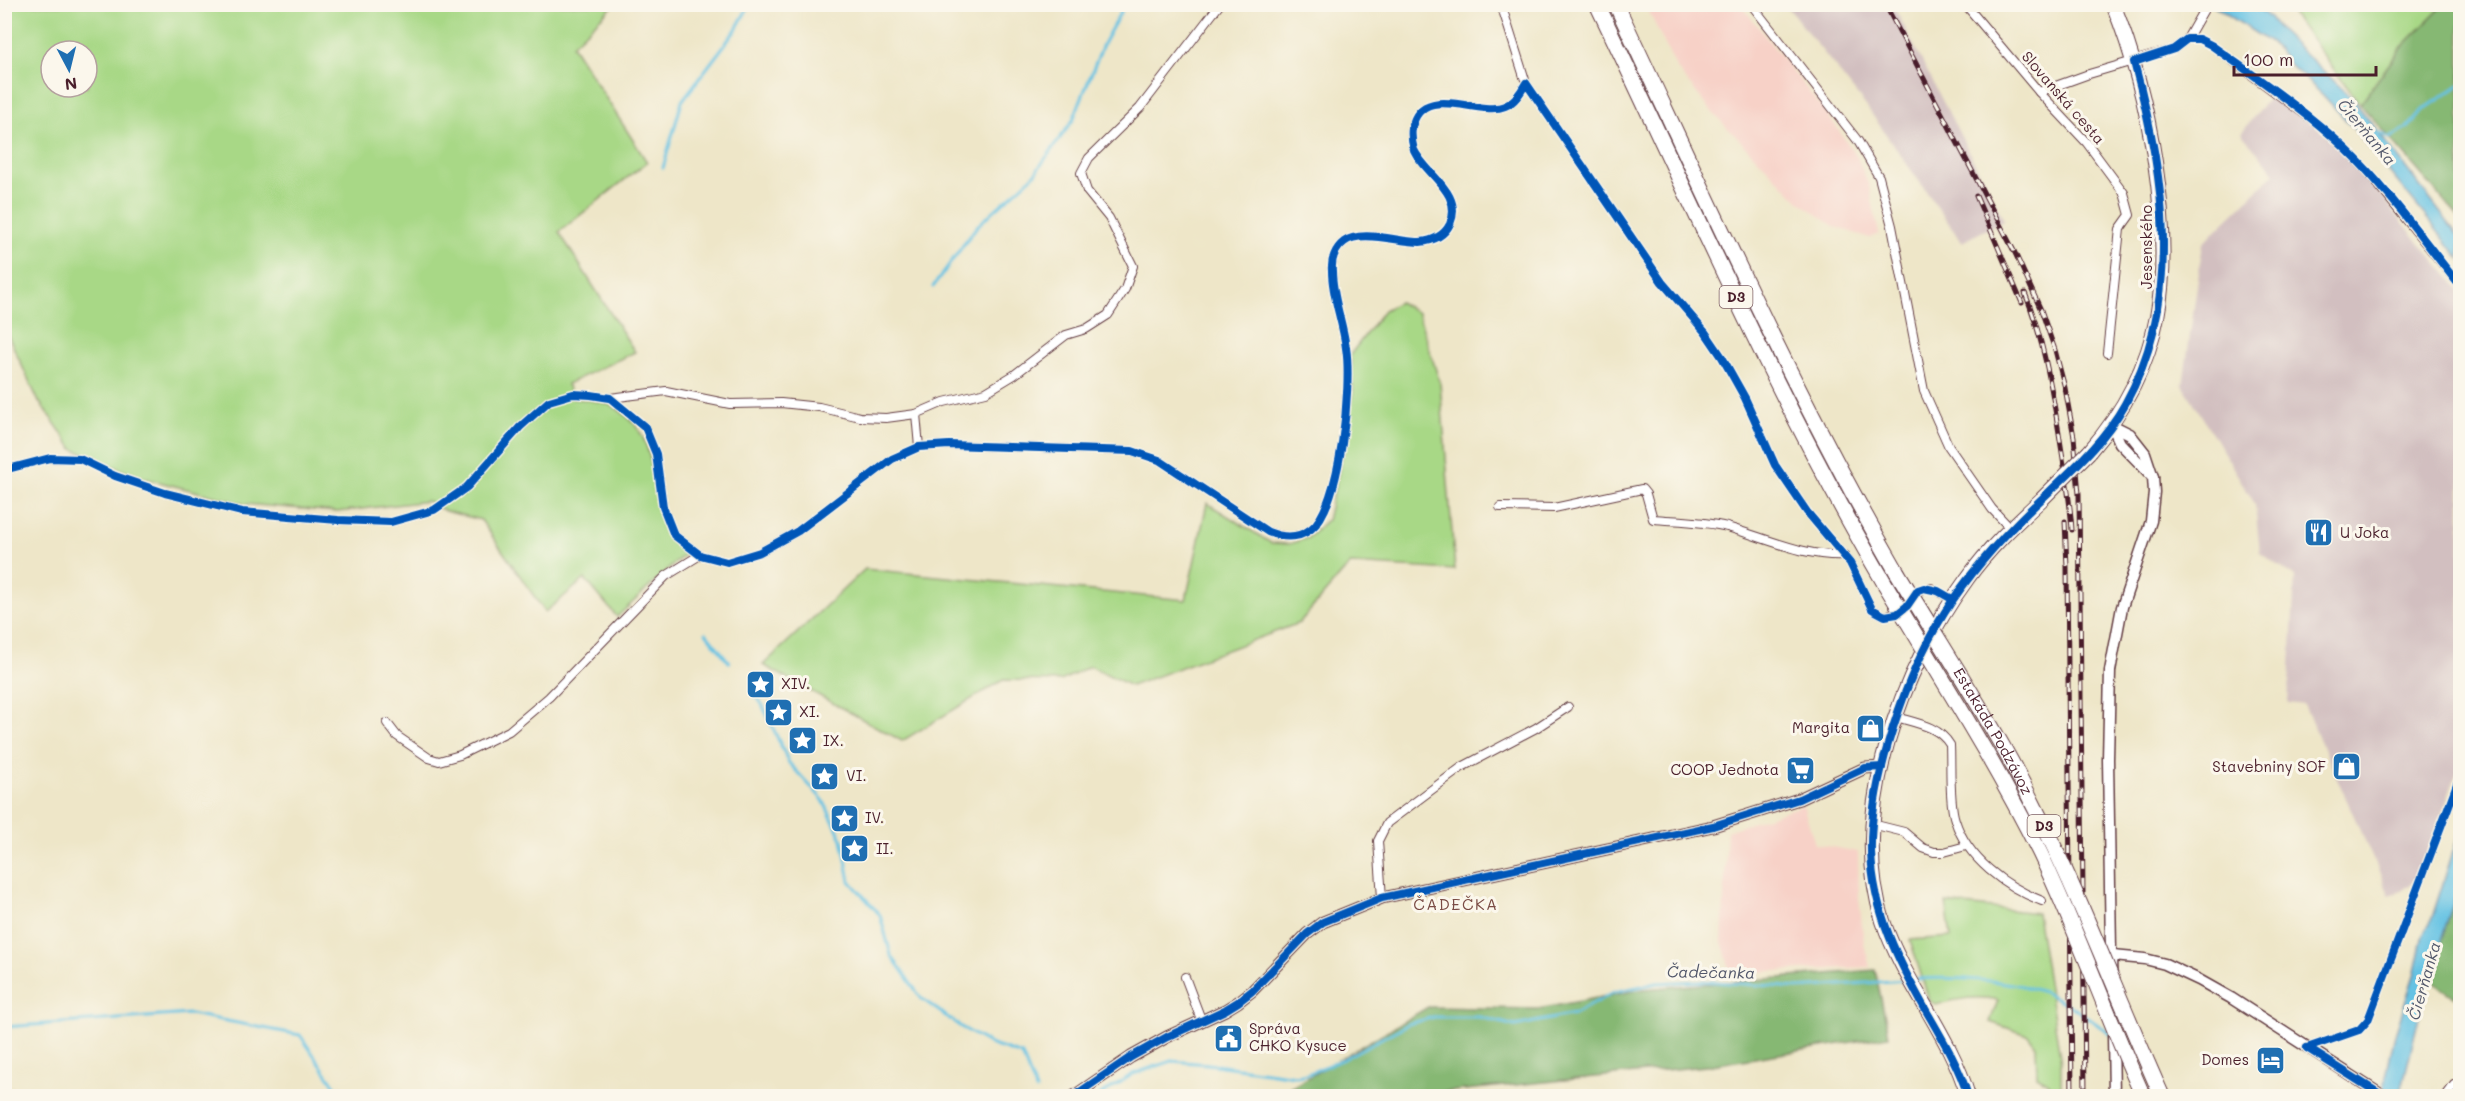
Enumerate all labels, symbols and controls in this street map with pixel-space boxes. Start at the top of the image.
north arrow [39,39,99,99]
scale bar [2234,39,2376,77]
street label: Slovanská cesta [2018,46,2110,148]
text: 100 m [2243,47,2293,71]
text: N [64,73,78,96]
water label: Čierňanka [2333,94,2401,169]
street label: Jesenského [2136,205,2156,289]
road number: D3 [1720,286,1752,308]
restaurant icon: U Joka [2303,517,2335,549]
place label: U Joka [2340,522,2389,542]
street label: Estakáda Podzávoz [1949,664,2038,798]
place icon: XIV. [744,668,776,700]
place label: XIV. [781,673,810,693]
place icon: XI. [762,696,794,728]
place label: XI. [799,701,820,721]
shop icon: Margita [1855,712,1887,744]
place label: Margita [1792,717,1850,737]
place icon: IX. [786,725,818,757]
place label: IX. [823,730,844,750]
shop icon: Stavebniny SOF [2331,751,2363,783]
supermarket icon: COOP Jednota [1784,754,1816,786]
place label: Stavebniny SOF [2212,756,2326,776]
place label: COOP Jednota [1670,759,1779,779]
place icon: VI. [809,760,841,792]
place label: VI. [846,765,867,785]
place icon: IV. [828,802,860,834]
place label: IV. [865,807,884,827]
road number: D3 [2028,815,2060,837]
place icon: II. [839,833,871,865]
place label: II. [876,838,894,858]
district label: ČADEČKA [1413,893,1499,914]
water label: Čierňanka [2402,939,2445,1022]
water label: Čadečanka [1667,960,1755,983]
place label: Správa CHKO Kysuce [1249,1018,1347,1055]
public building icon: Správa CHKO Kysuce [1212,1022,1244,1054]
hotel icon: Domes [2254,1044,2286,1076]
place label: Domes [2201,1049,2249,1069]

